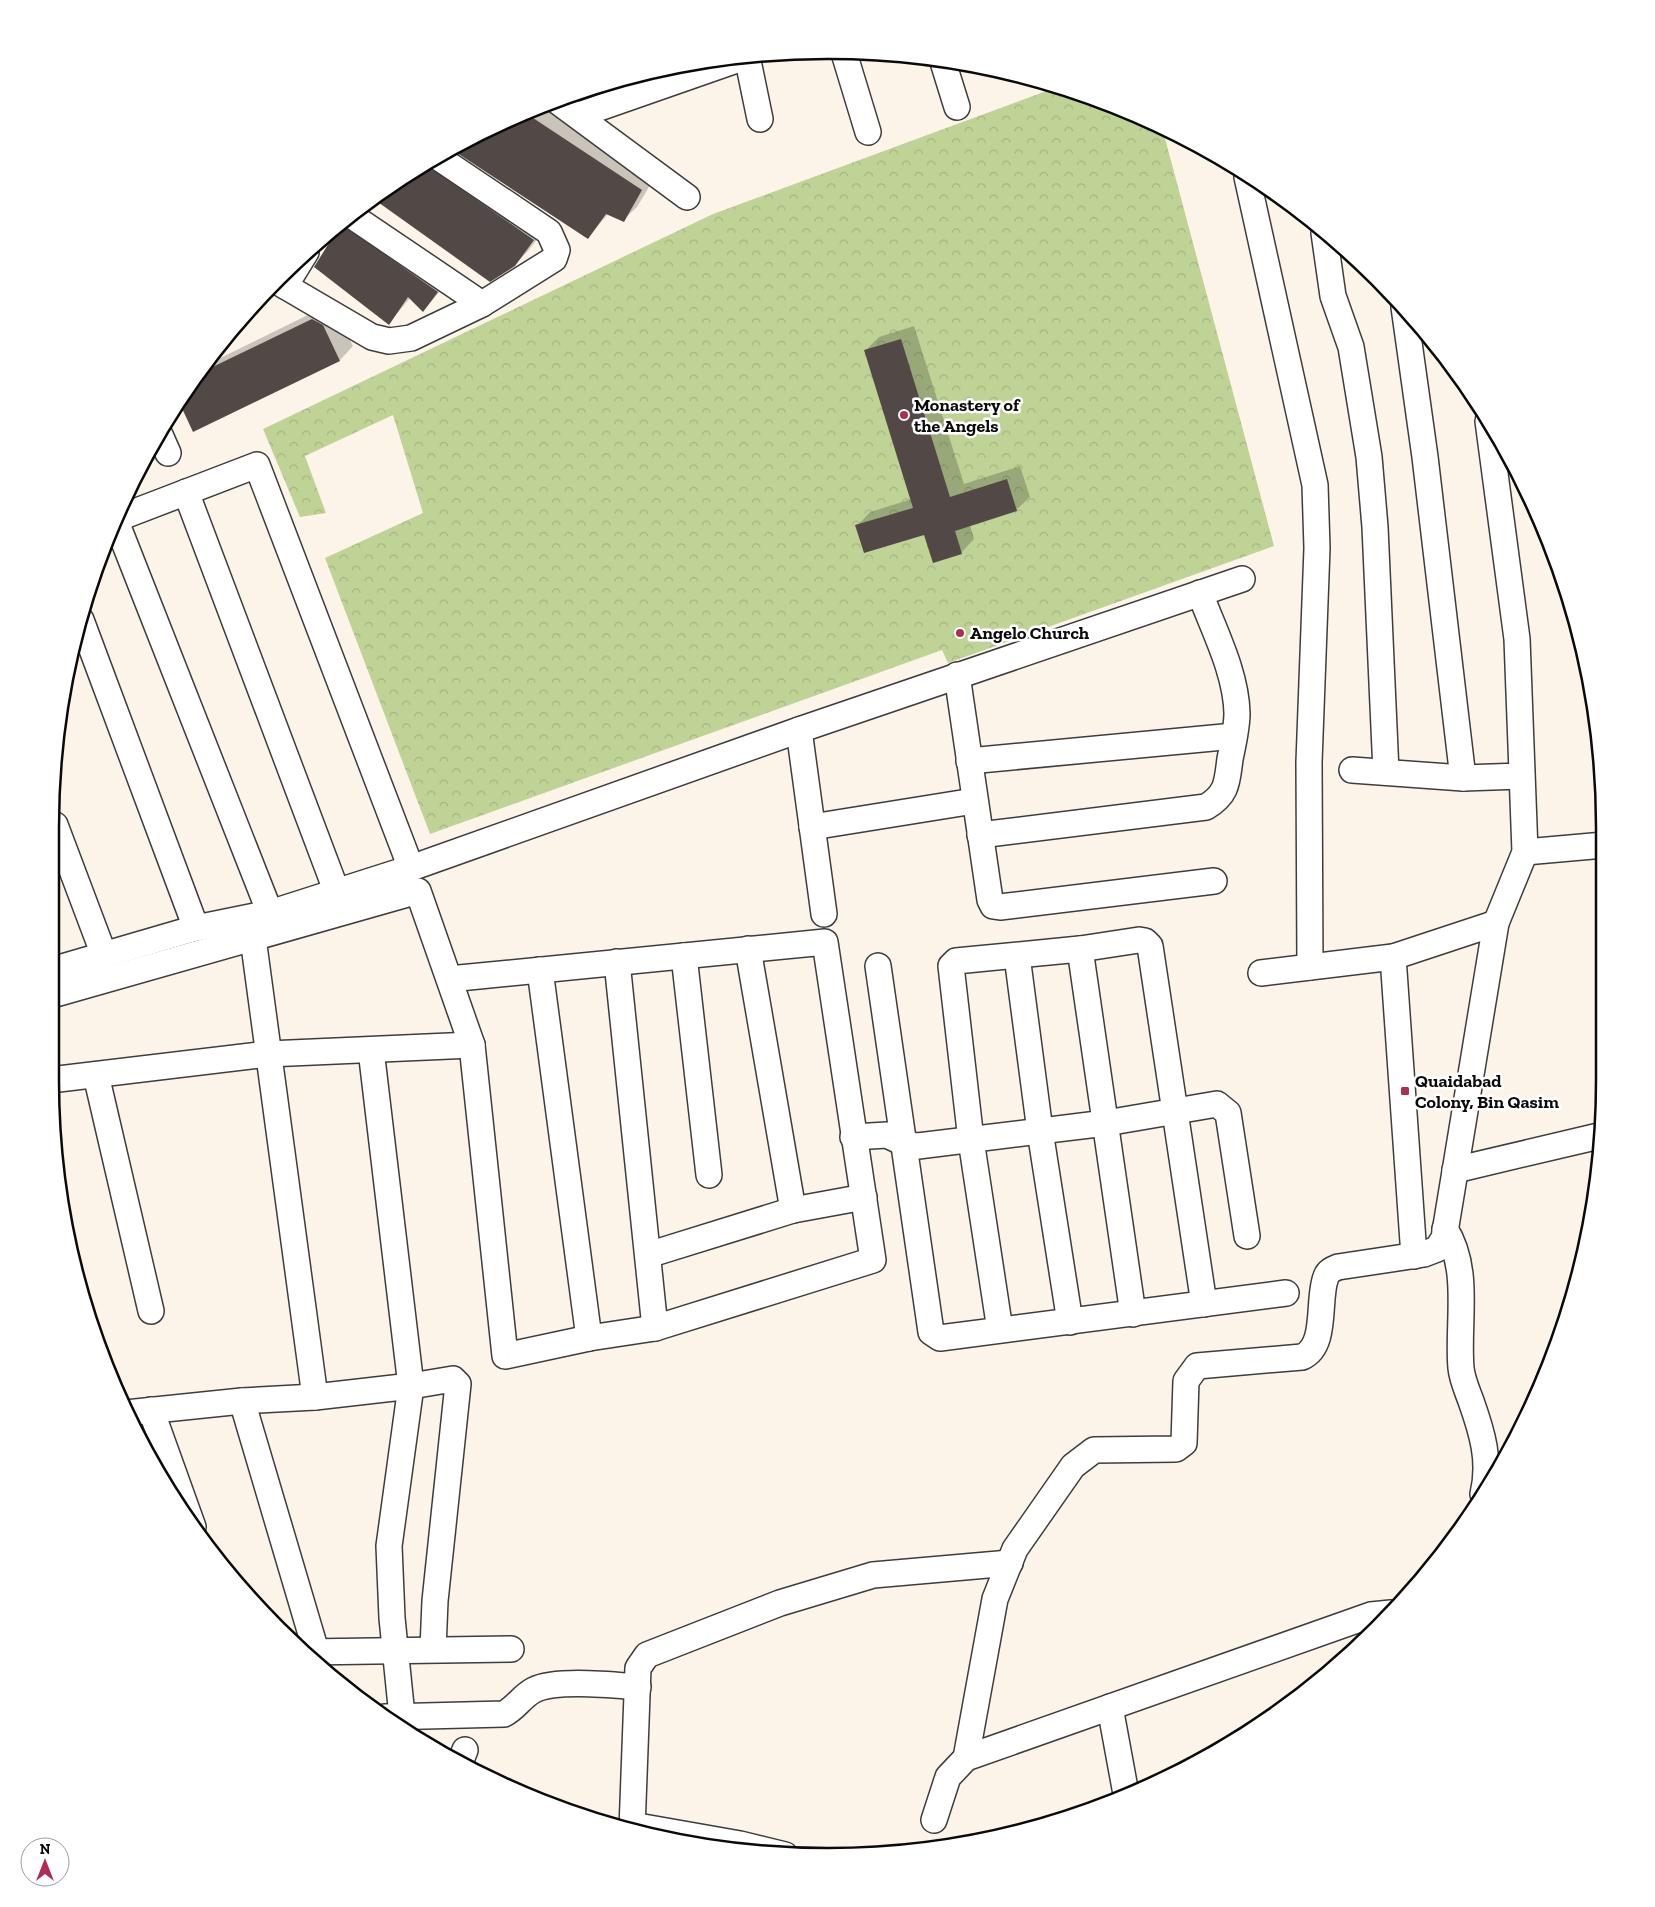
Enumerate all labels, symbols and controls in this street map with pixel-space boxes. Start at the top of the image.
place label: Monastery of the Angels [914,394,1021,437]
marker: Monastery of the Angels [898,409,910,421]
place label: Angelo Church [970,622,1090,644]
marker: Angelo Church [954,627,966,639]
place label: Quaidabad Colony, Bin Qasim [1415,1070,1559,1113]
marker: Quaidabad Colony, Bin Qasim [1399,1085,1411,1097]
north arrow [20,1837,70,1887]
text: N [40,1841,51,1858]

